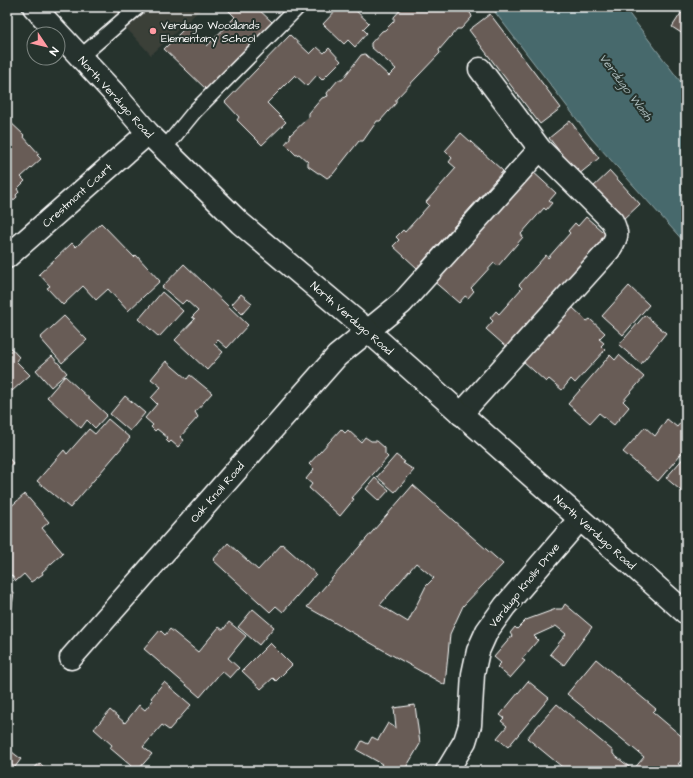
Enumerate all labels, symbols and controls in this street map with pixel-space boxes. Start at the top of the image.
place label: Verdugo Woodlands Elementary School [161,18,260,47]
north arrow [26,26,66,66]
marker: Verdugo Woodlands Elementary School [148,26,158,36]
text: N [46,44,62,59]
water label: Verdugo Wash [594,50,657,126]
street label: North Verdugo Road [74,53,157,142]
street label: Crestmont Court [39,160,116,231]
street label: North Verdugo Road [306,278,397,360]
street label: Oak Knoll Road [187,459,248,526]
street label: North Verdugo Road [550,492,639,574]
street label: Verdugo Knolls Drive [486,540,564,631]

